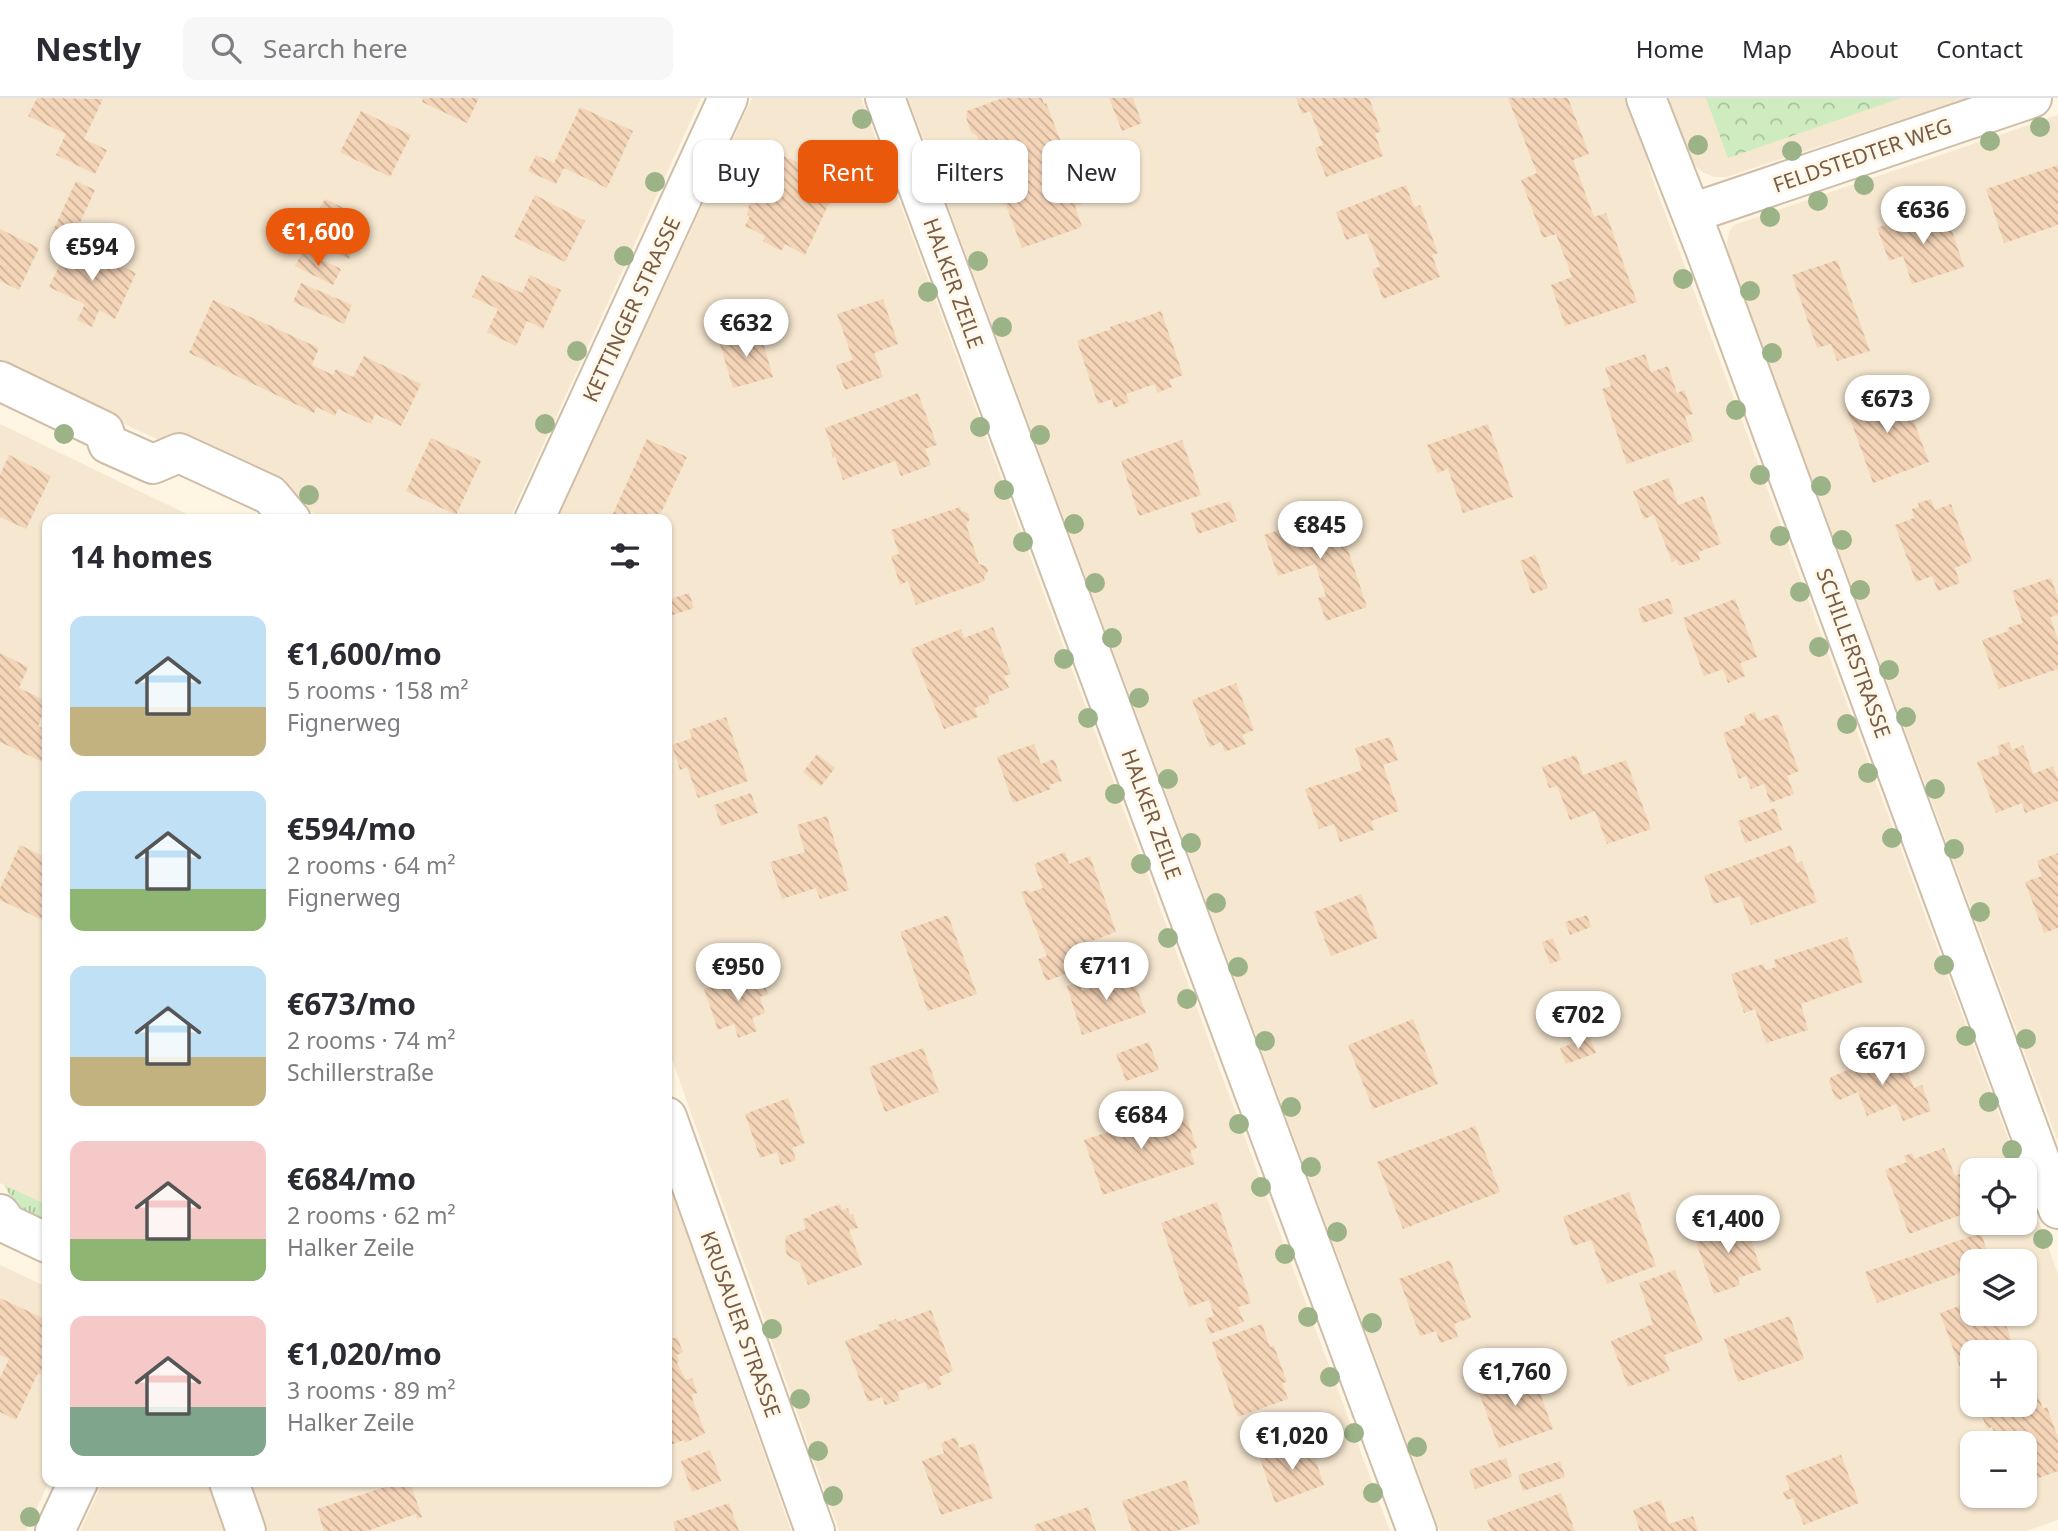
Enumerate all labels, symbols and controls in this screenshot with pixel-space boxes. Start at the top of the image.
search box [183,17,673,80]
text: Nestly [35,26,141,71]
icon: search [207,29,245,67]
text: Search here [263,30,408,66]
text: Home [1636,32,1704,65]
text: Map [1742,32,1792,65]
text: About [1830,32,1898,65]
text: Contact [1936,32,2023,65]
street label: FELDSTEDTER WEG [1769,111,1955,199]
chip: Buy [693,140,784,203]
chip: Rent [798,140,898,203]
chip: Filters [912,140,1028,203]
chip: New [1042,140,1140,203]
pin: €636 [1882,186,1964,246]
text: €636 [1897,193,1949,225]
pin: €1,600 [261,208,375,268]
street label: KETTINGER STRASSE [576,212,686,406]
street label: HALKER ZEILE [917,214,991,352]
text: €1,600 [282,215,354,247]
pin: €594 [51,223,133,283]
text: €594 [66,230,118,262]
pin: €632 [705,300,787,359]
text: €632 [720,306,772,338]
pin: €673 [1846,376,1928,435]
text: €673 [1861,382,1913,414]
pin: €845 [1279,502,1361,561]
text: €845 [1294,508,1346,540]
text: 14 homes [70,536,213,577]
icon: filters [606,537,644,575]
street label: SCHILLERSTRASSE [1810,564,1898,742]
text: €1,600/mo [287,633,442,674]
icon: home [126,644,210,728]
text: 5 rooms · 158 m² [287,674,469,706]
text: Fignerweg [287,706,401,738]
street label: HALKER ZEILE [1115,745,1189,883]
text: €594/mo [287,808,416,849]
icon: home [126,819,210,903]
text: 2 rooms · 64 m² [287,849,456,881]
text: Fignerweg [287,881,401,913]
pin: €711 [1065,942,1147,1002]
pin: €950 [697,944,779,1003]
text: €711 [1080,949,1132,981]
text: €950 [712,950,764,982]
text: €673/mo [287,983,416,1024]
pin: €702 [1537,992,1619,1051]
icon: home [126,994,210,1078]
text: €702 [1552,998,1604,1030]
text: 2 rooms · 74 m² [287,1024,456,1056]
pin: €671 [1841,1028,1923,1087]
text: €671 [1856,1034,1908,1066]
text: Schillerstraße [287,1056,434,1088]
pin: €684 [1100,1091,1182,1151]
text: €684 [1115,1098,1167,1130]
text: €684/mo [287,1158,416,1199]
map controls [1960,1158,2037,1508]
button: locate [1960,1158,2037,1235]
icon: home [126,1169,210,1253]
pin: €1,400 [1671,1196,1785,1255]
text: 2 rooms · 62 m² [287,1199,456,1231]
text: €1,400 [1692,1202,1764,1234]
street label: KRUSAUER STRASSE [694,1227,788,1421]
text: Halker Zeile [287,1231,415,1263]
button: layers [1960,1249,2037,1326]
text: €1,020/mo [287,1333,442,1374]
button: + [1960,1340,2037,1417]
icon: home [126,1344,210,1428]
pin: €1,760 [1458,1348,1572,1408]
text: €1,760 [1479,1355,1551,1387]
text: 3 rooms · 89 m² [287,1374,456,1406]
text: Halker Zeile [287,1406,415,1438]
pin: €1,020 [1235,1412,1349,1472]
text: €1,020 [1256,1419,1328,1451]
button: − [1960,1431,2037,1508]

